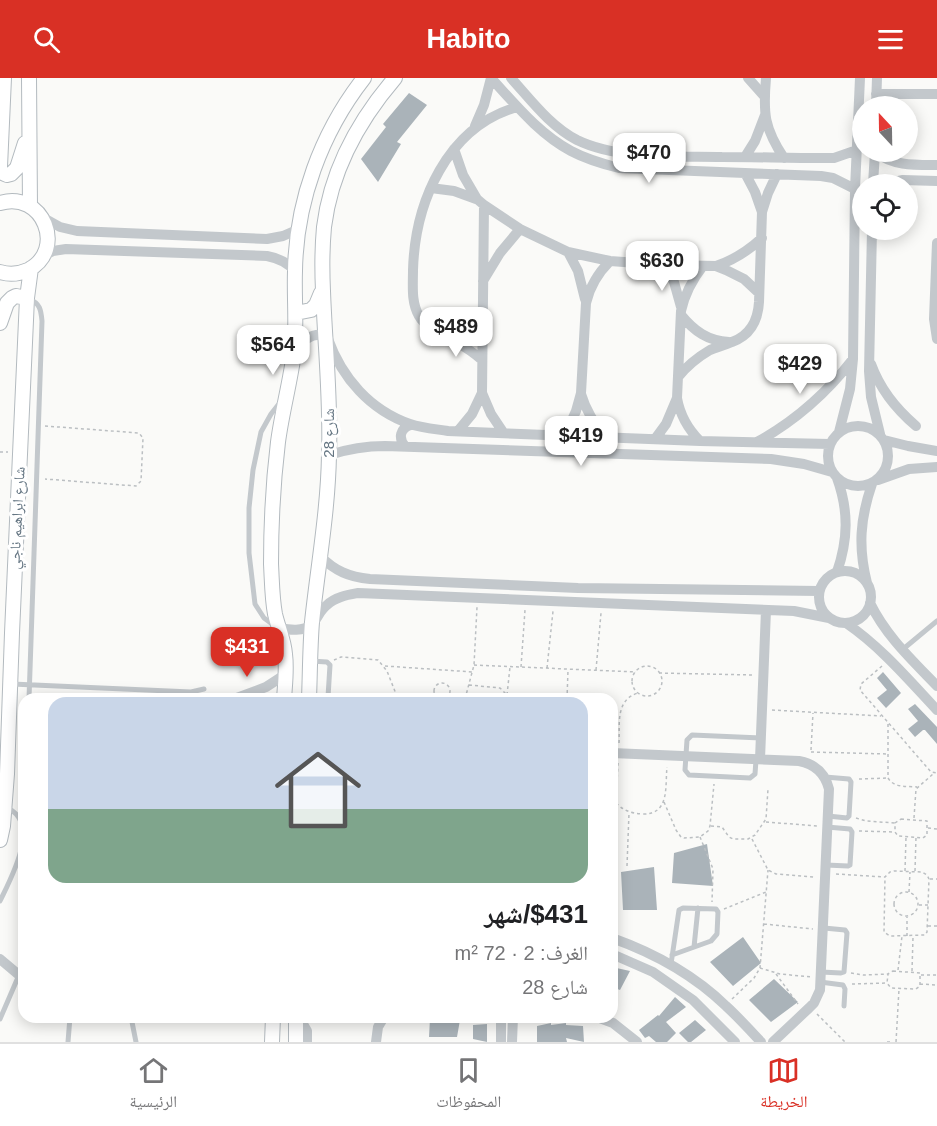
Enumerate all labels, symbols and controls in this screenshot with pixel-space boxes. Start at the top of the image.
icon: search [30,23,63,56]
icon: menu [874,23,907,56]
text: Habito [427,24,511,54]
north arrow [852,96,918,162]
map controls [852,96,918,240]
pin: $470 [613,133,685,184]
text: $470 [627,141,671,163]
button: locate [852,174,918,240]
pin: $630 [626,241,698,292]
text: $630 [640,249,684,271]
pin: $489 [420,307,492,358]
text: $489 [434,315,478,337]
pin: $564 [237,325,309,376]
text: $564 [251,333,295,355]
pin: $429 [764,344,836,395]
text: $429 [778,352,822,374]
street label: شارع 28 [320,408,339,458]
pin: $419 [545,416,617,467]
text: $419 [559,424,603,446]
street label: شارع ابراهيم ناجي [5,466,31,570]
pin: $431 [211,627,283,678]
text: $431 [225,635,269,657]
icon: home [264,736,372,844]
text: $431/شهر [484,899,588,929]
text: الغرف: 2 · 72 m² [455,942,588,964]
text: شارع 28 [522,976,588,998]
tab: الرئيسية [130,1054,177,1117]
tab: المحفوظات [436,1054,501,1117]
tab: الخريطة [760,1054,807,1117]

